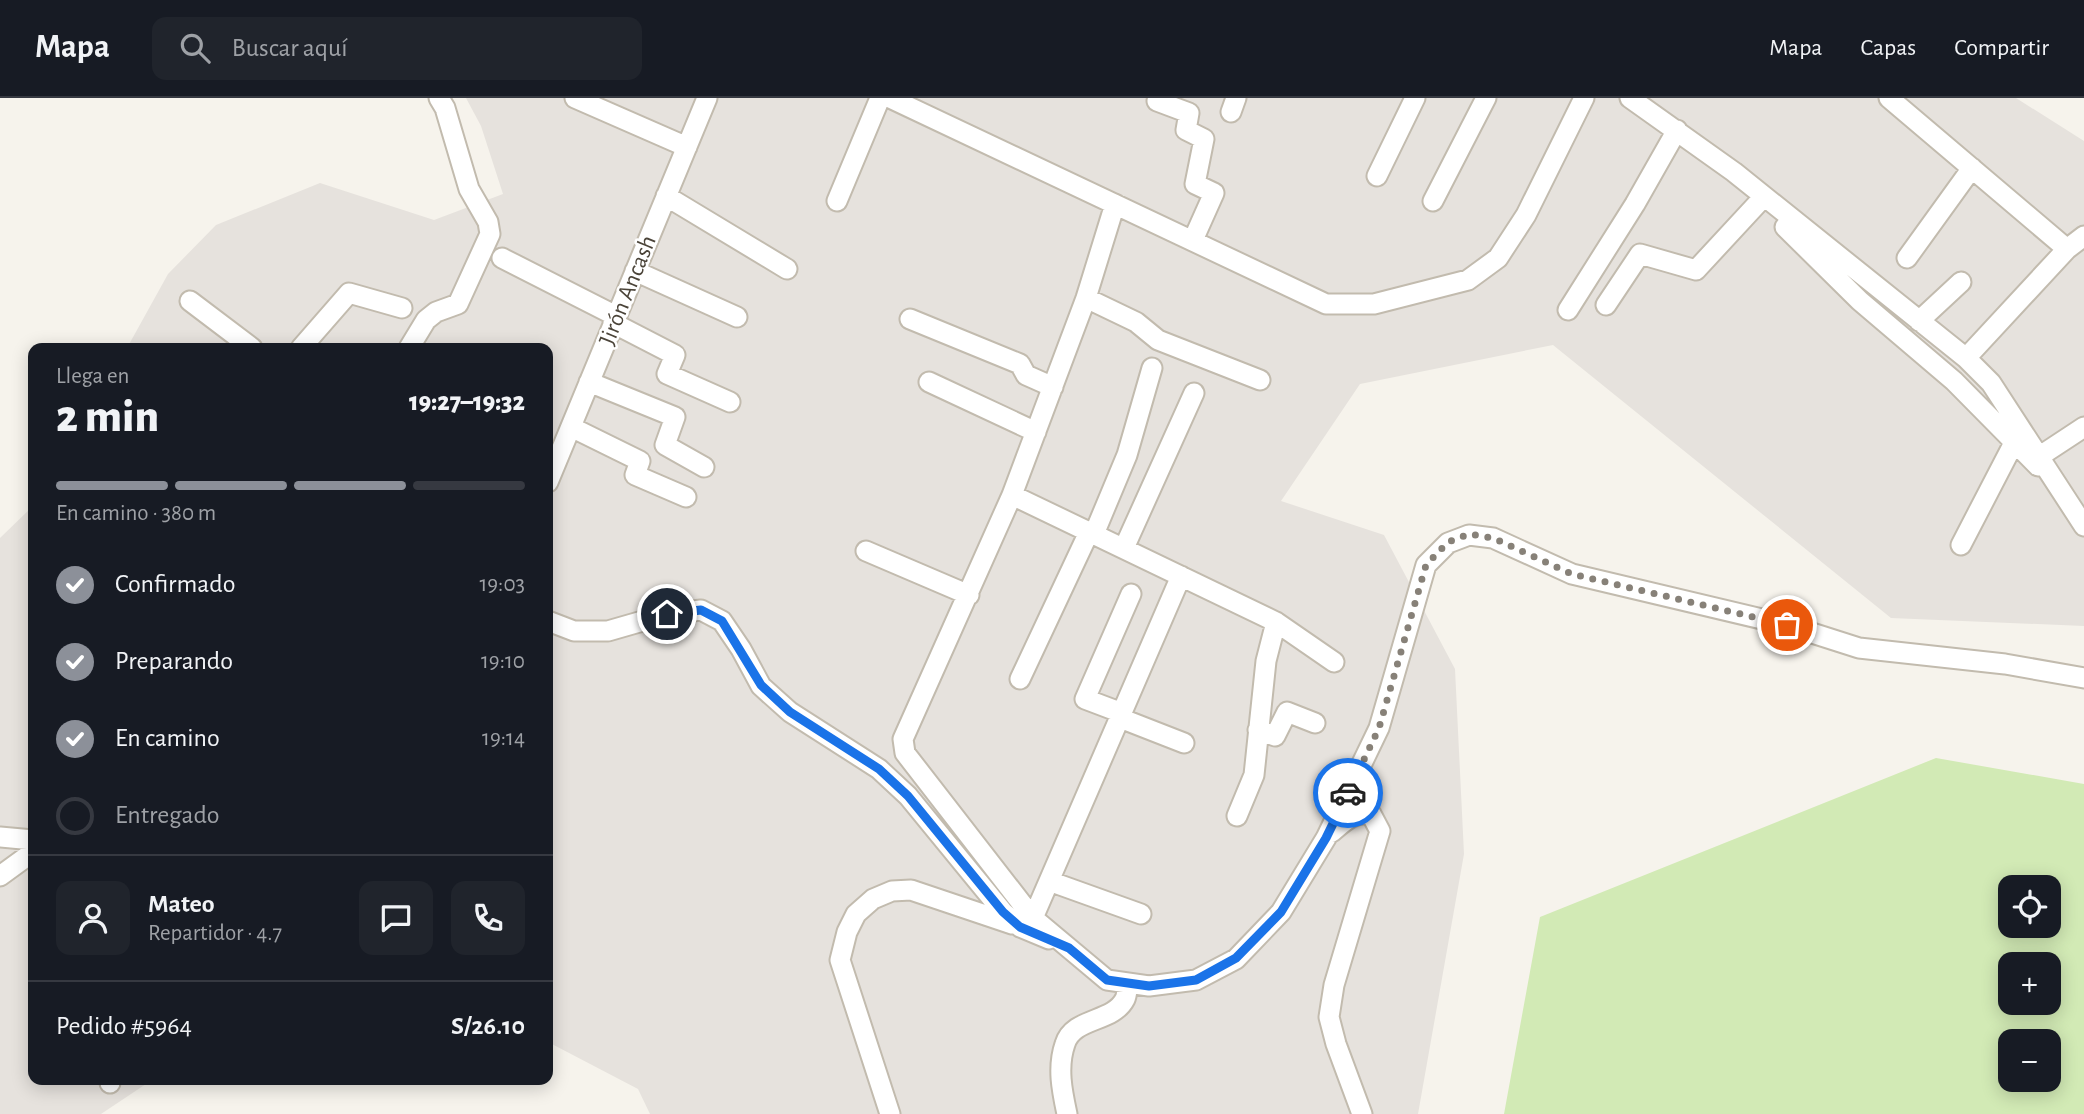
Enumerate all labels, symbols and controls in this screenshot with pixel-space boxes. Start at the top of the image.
search box [152,17,642,80]
icon: search [176,29,214,67]
text: Mapa [35,31,110,64]
text: Buscar aquí [232,35,348,61]
text: Mapa [1769,36,1822,60]
text: Capas [1860,36,1916,60]
text: Compartir [1954,36,2049,60]
street label: Jirón Ancash [595,232,661,349]
text: Llega en [56,365,129,388]
text: 19:27–19:32 [409,389,525,415]
text: 2 min [56,394,159,440]
text: En camino · 380 m [56,502,216,525]
icon: check [56,566,94,604]
text: Confirmado [115,571,236,597]
text: 19:03 [479,573,525,596]
pin [637,584,697,644]
icon: home [648,595,686,633]
pin [1757,595,1817,655]
icon: bag [1768,606,1806,644]
icon: check [56,643,94,681]
text: Preparando [115,648,233,674]
text: 19:10 [481,650,525,673]
icon: check [56,720,94,758]
text: En camino [115,725,220,751]
text: 19:14 [482,727,525,750]
courier [1313,758,1383,828]
icon: car [1329,774,1367,812]
text: Entregado [115,802,220,828]
map controls [1998,875,2061,1092]
button: locate [1998,875,2061,938]
button: person [56,881,130,955]
button: chat [359,881,433,955]
button: phone [451,881,525,955]
text: Mateo [148,891,215,917]
text: Repartidor · 4.7 [148,922,282,945]
button: + [1998,952,2061,1015]
text: Pedido #5964 [56,1013,192,1039]
text: S/26.10 [451,1013,525,1039]
button: − [1998,1029,2061,1092]

